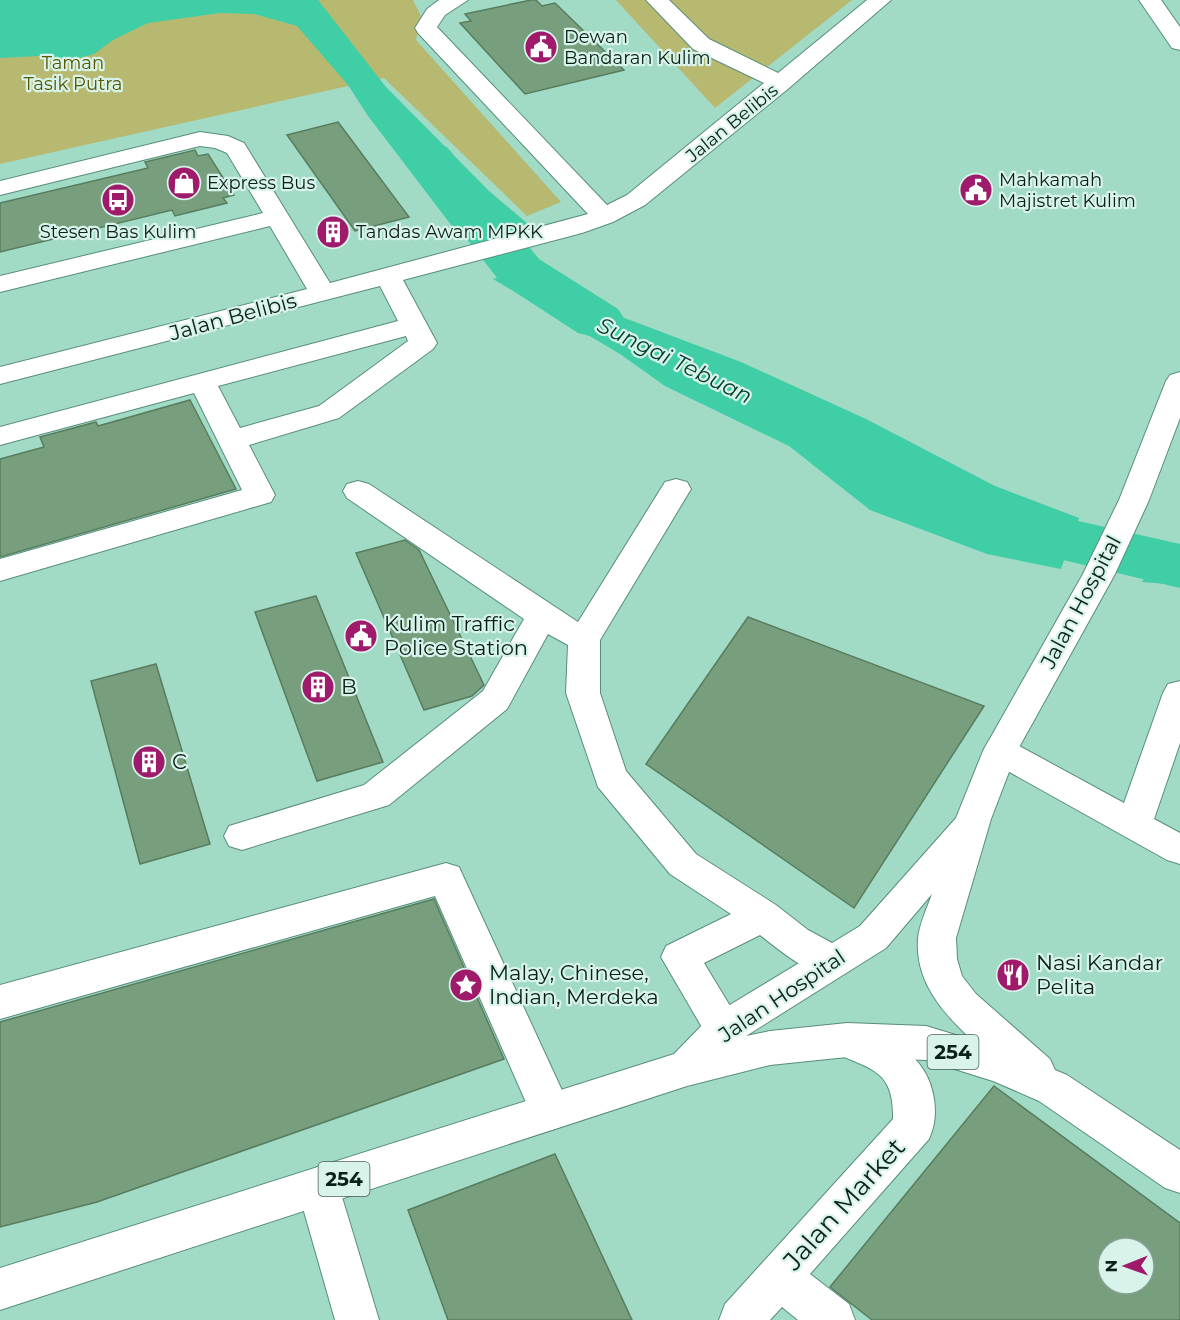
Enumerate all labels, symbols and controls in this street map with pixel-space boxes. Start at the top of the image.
place label: Dewan Bandaran Kulim [564,26,711,69]
public building icon: Dewan Bandaran Kulim [523,29,559,65]
park label: Taman Tasik Putra [24,52,122,95]
street label: Jalan Belibis [681,79,783,167]
shop icon: Express Bus [166,165,202,201]
place label: Mahkamah Majistret Kulim [999,169,1136,212]
place label: Express Bus [207,172,315,194]
public building icon: Mahkamah Majistret Kulim [958,172,994,208]
bus stop icon: Stesen Bas Kulim [100,182,136,218]
building icon: Tandas Awam MPKK [315,214,351,250]
place label: Stesen Bas Kulim [40,221,196,243]
place label: Tandas Awam MPKK [356,221,543,243]
street label: Jalan Belibis [166,288,299,346]
water label: Sungai Tebuan [593,311,757,410]
street label: Jalan Hospital [1035,531,1126,673]
place label: Kulim Traffic Police Station [384,611,528,660]
public building icon: Kulim Traffic Police Station [343,618,379,654]
building icon: B [300,669,336,705]
place label: B [341,674,357,699]
building icon: C [131,744,167,780]
place label: C [172,749,187,774]
street label: Jalan Hospital [713,944,850,1048]
place label: Nasi Kandar Pelita [1036,950,1163,999]
restaurant icon: Nasi Kandar Pelita [995,957,1031,993]
place label: Malay, Chinese, Indian, Merdeka [489,960,659,1009]
place icon: Malay, Chinese, Indian, Merdeka [448,967,484,1003]
road number: 254 [928,1035,978,1069]
street label: Jalan Market [776,1131,912,1277]
road number: 254 [318,1162,370,1196]
north arrow [1096,1236,1156,1296]
text: N [1102,1260,1121,1273]

